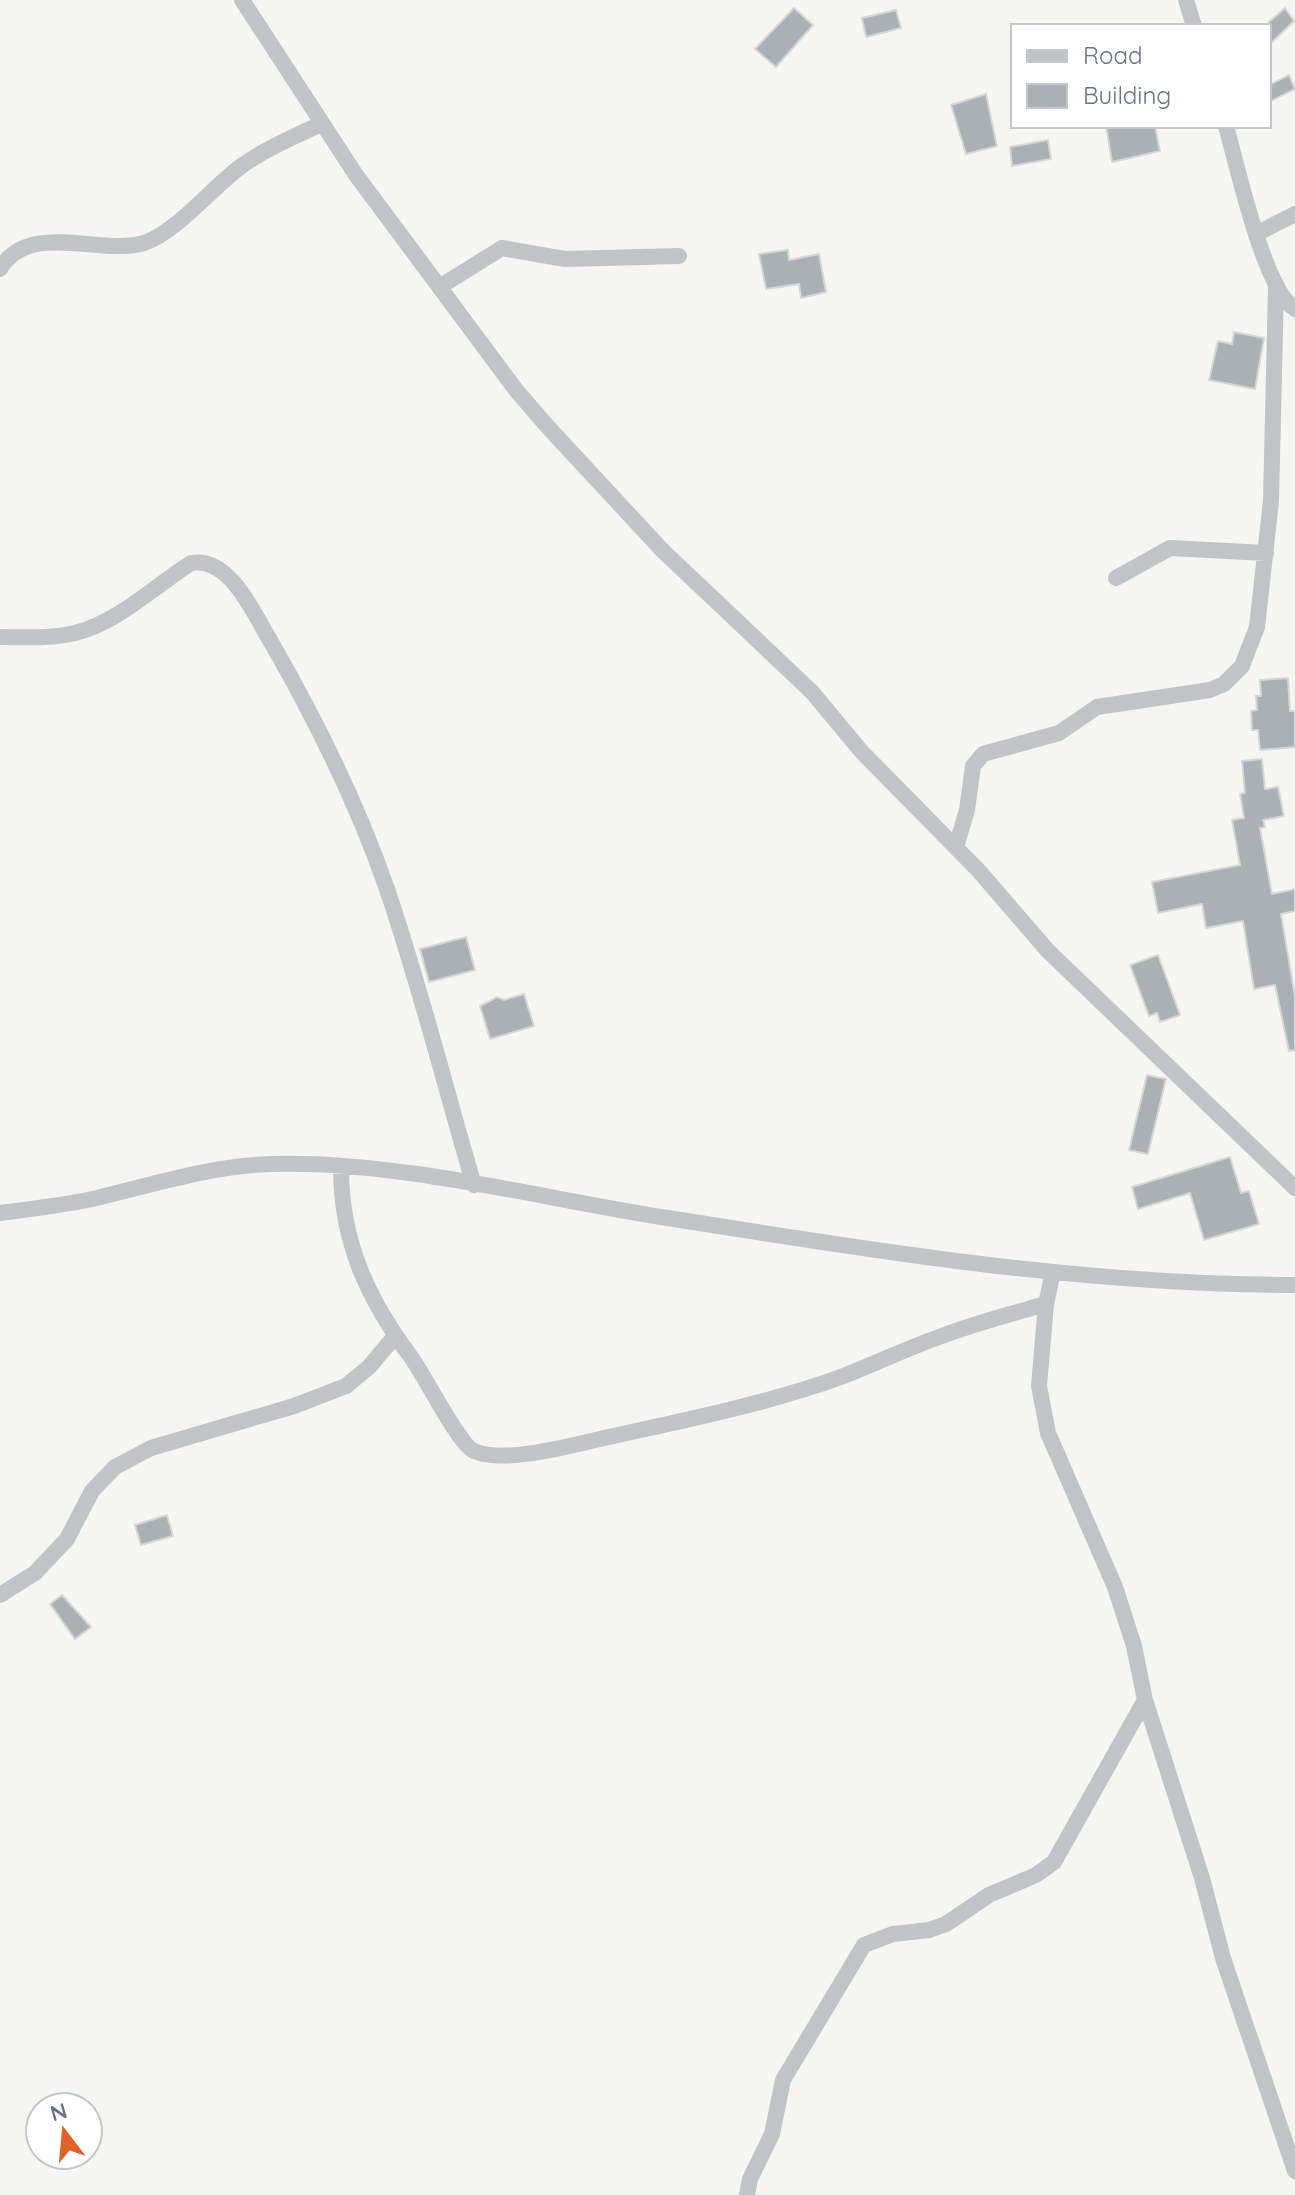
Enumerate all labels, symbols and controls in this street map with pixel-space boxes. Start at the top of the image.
legend [1011,24,1271,128]
text: Road [1083,40,1143,70]
text: Building [1083,80,1171,110]
north arrow [24,2091,104,2171]
text: N [47,2096,70,2127]

